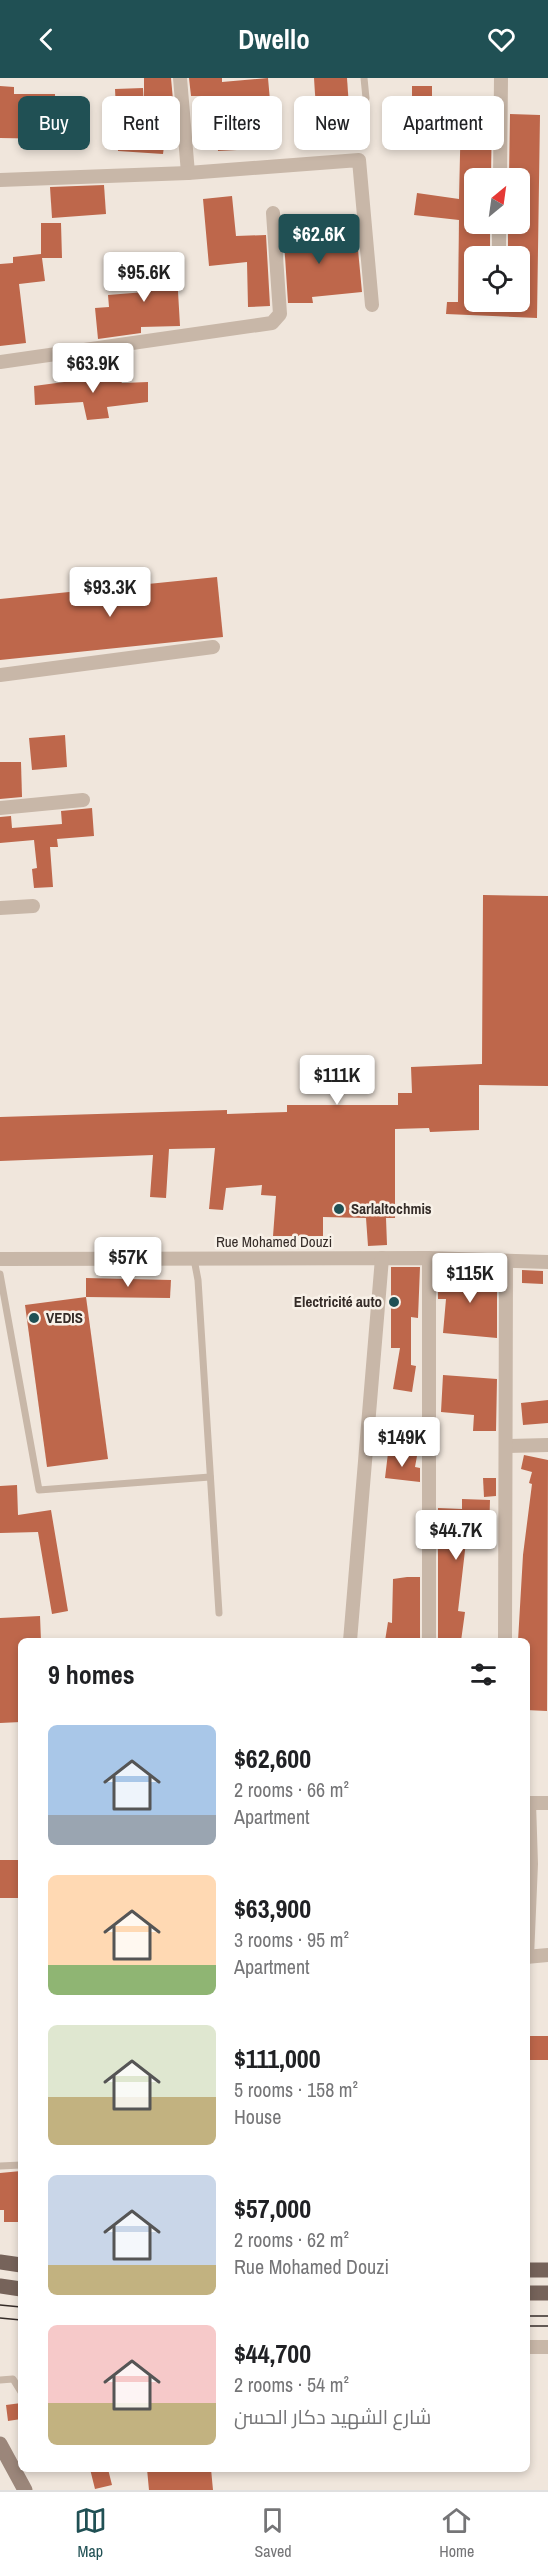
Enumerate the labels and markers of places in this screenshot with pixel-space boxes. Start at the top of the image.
pin: $62.6K [270,214,368,265]
pin: $95.6K [95,252,193,303]
pin: $63.9K [44,343,142,394]
pin: $93.3K [61,567,159,618]
pin: $111K [295,1055,379,1106]
place label: Sarlaltochmis [351,1198,432,1219]
marker: Sarlaltochmis [332,1202,346,1216]
pin: $57K [92,1237,164,1288]
pin: $115K [428,1253,512,1304]
place label: Electricité auto [294,1291,382,1312]
marker: Electricité auto [387,1295,401,1309]
place label: VEDIS [46,1307,83,1328]
marker: VEDIS [27,1311,41,1325]
pin: $149K [360,1417,444,1468]
pin: $44.7K [407,1510,505,1561]

